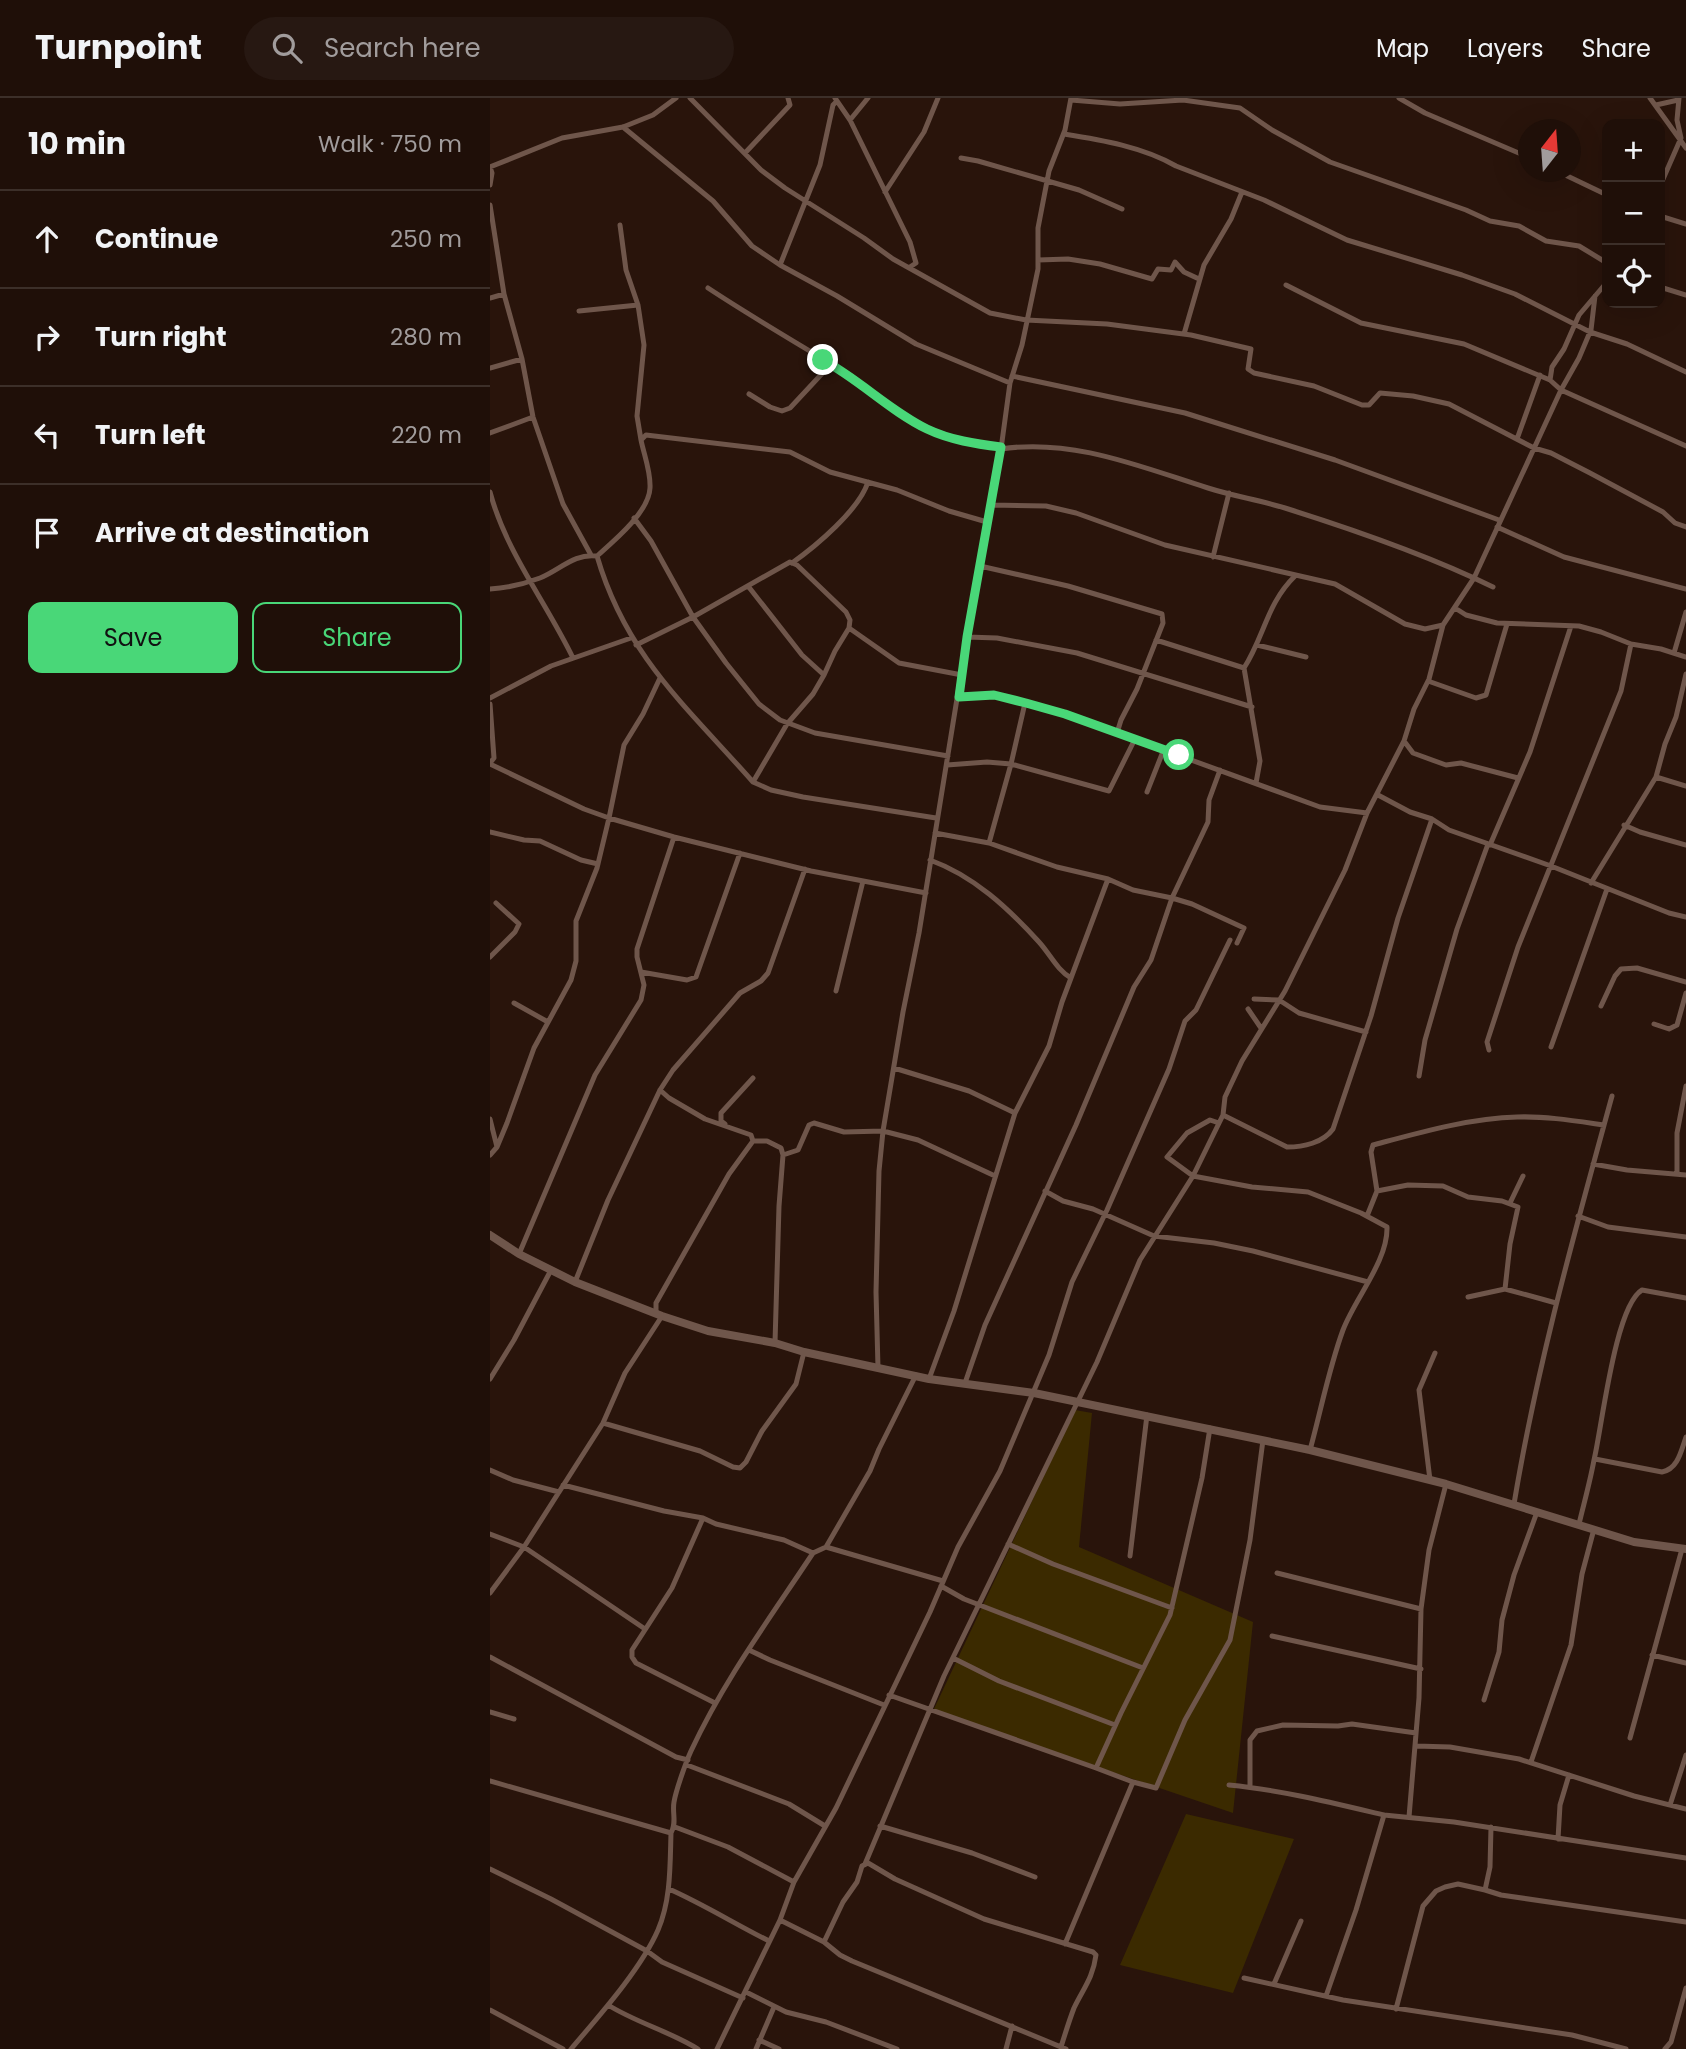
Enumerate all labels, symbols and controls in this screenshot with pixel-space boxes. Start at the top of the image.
search box [244,17,734,80]
text: Turnpoint [35,24,202,71]
icon: search [268,29,306,67]
text: Search here [324,30,481,66]
text: Map [1376,32,1429,65]
text: Layers [1467,32,1543,65]
text: Share [1581,32,1651,65]
north arrow [1518,119,1581,182]
map controls [1602,119,1665,308]
button: + [1602,119,1665,182]
text: 10 min [28,122,126,165]
text: Walk · 750 m [318,128,462,160]
button: − [1602,182,1665,245]
icon: ahead [28,220,66,258]
text: Continue [95,221,218,257]
text: 250 m [390,223,462,255]
button: locate [1602,245,1665,308]
icon: right [28,318,66,356]
text: Turn right [95,319,227,355]
text: 280 m [390,321,462,353]
route end [807,344,838,375]
icon: left [28,416,66,454]
text: Turn left [95,417,206,453]
text: 220 m [391,419,462,451]
icon: arrive [28,514,66,552]
text: Arrive at destination [95,515,370,551]
button: Save [28,602,238,673]
button: Share [252,602,462,673]
route start [1163,739,1194,770]

